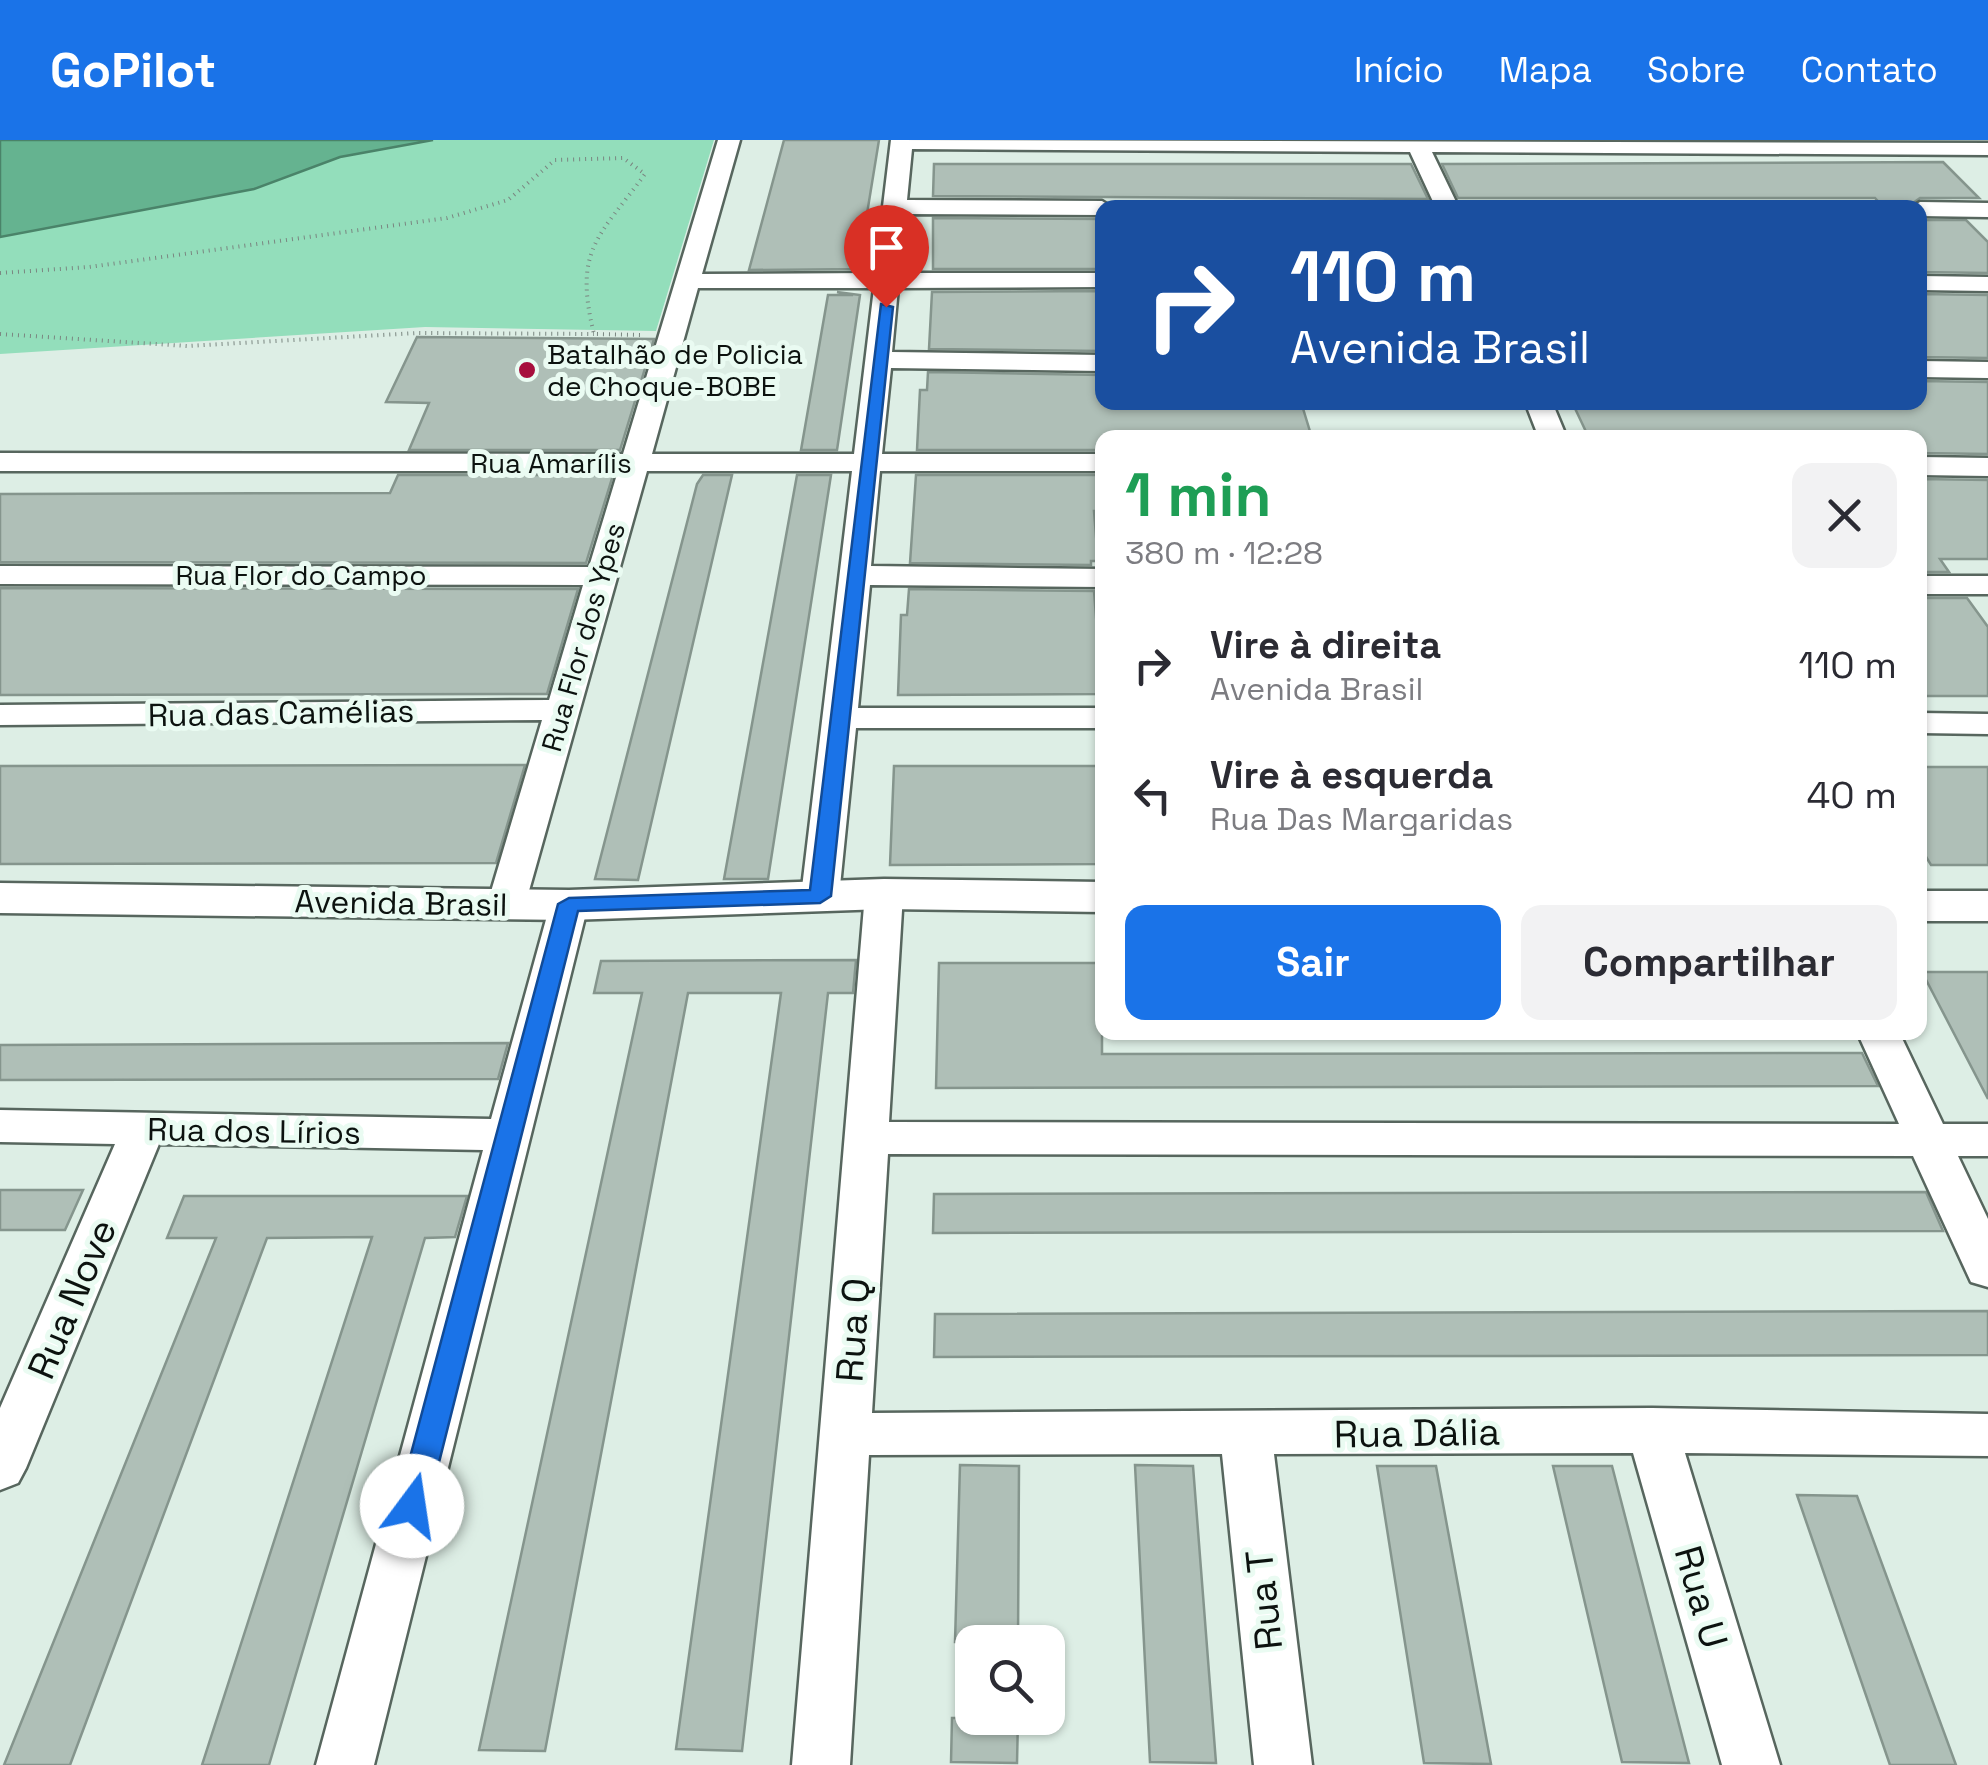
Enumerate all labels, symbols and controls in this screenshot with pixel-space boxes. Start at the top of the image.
text: GoPilot [50,40,216,101]
text: Início [1354,48,1444,92]
text: Mapa [1499,48,1592,92]
text: Sobre [1647,48,1746,92]
text: Contato [1801,48,1938,92]
pin [844,205,929,308]
icon: arrive [859,220,914,275]
text: 110 m [1290,232,1476,321]
icon: right [1125,240,1255,370]
text: Avenida Brasil [1290,319,1590,376]
place label: Batalhão de Policia de Choque-BOBE [547,336,803,404]
marker: Batalhão de Policia de Choque-BOBE [516,359,538,381]
street label: Rua Amarílis [470,445,632,481]
text: 1 min [1125,457,1272,534]
button: close [1792,463,1897,568]
street label: Rua Flor dos Ypes [533,518,633,756]
text: 380 m · 12:28 [1125,533,1323,573]
street label: Rua Flor do Campo [175,557,427,593]
text: Vire à direita [1210,621,1441,669]
icon: right [1125,638,1180,693]
text: 110 m [1798,641,1897,689]
text: Avenida Brasil [1210,669,1423,709]
street label: Rua das Camélias [147,691,415,735]
text: Vire à esquerda [1210,751,1493,799]
icon: left [1125,768,1180,823]
text: 40 m [1806,771,1897,819]
text: Rua Das Margaridas [1210,799,1513,839]
street label: Avenida Brasil [294,881,508,925]
button: Sair [1125,905,1501,1020]
button: Compartilhar [1521,905,1897,1020]
street label: Rua dos Lírios [147,1109,361,1153]
street label: Rua Nove [17,1212,127,1386]
street label: Rua Q [825,1276,881,1384]
street label: Rua Dália [1333,1408,1501,1458]
position arrow [360,1454,464,1558]
street label: Rua U [1664,1540,1738,1654]
street label: Rua T [1235,1548,1293,1652]
map controls [955,1625,1065,1735]
button: search [955,1625,1065,1735]

